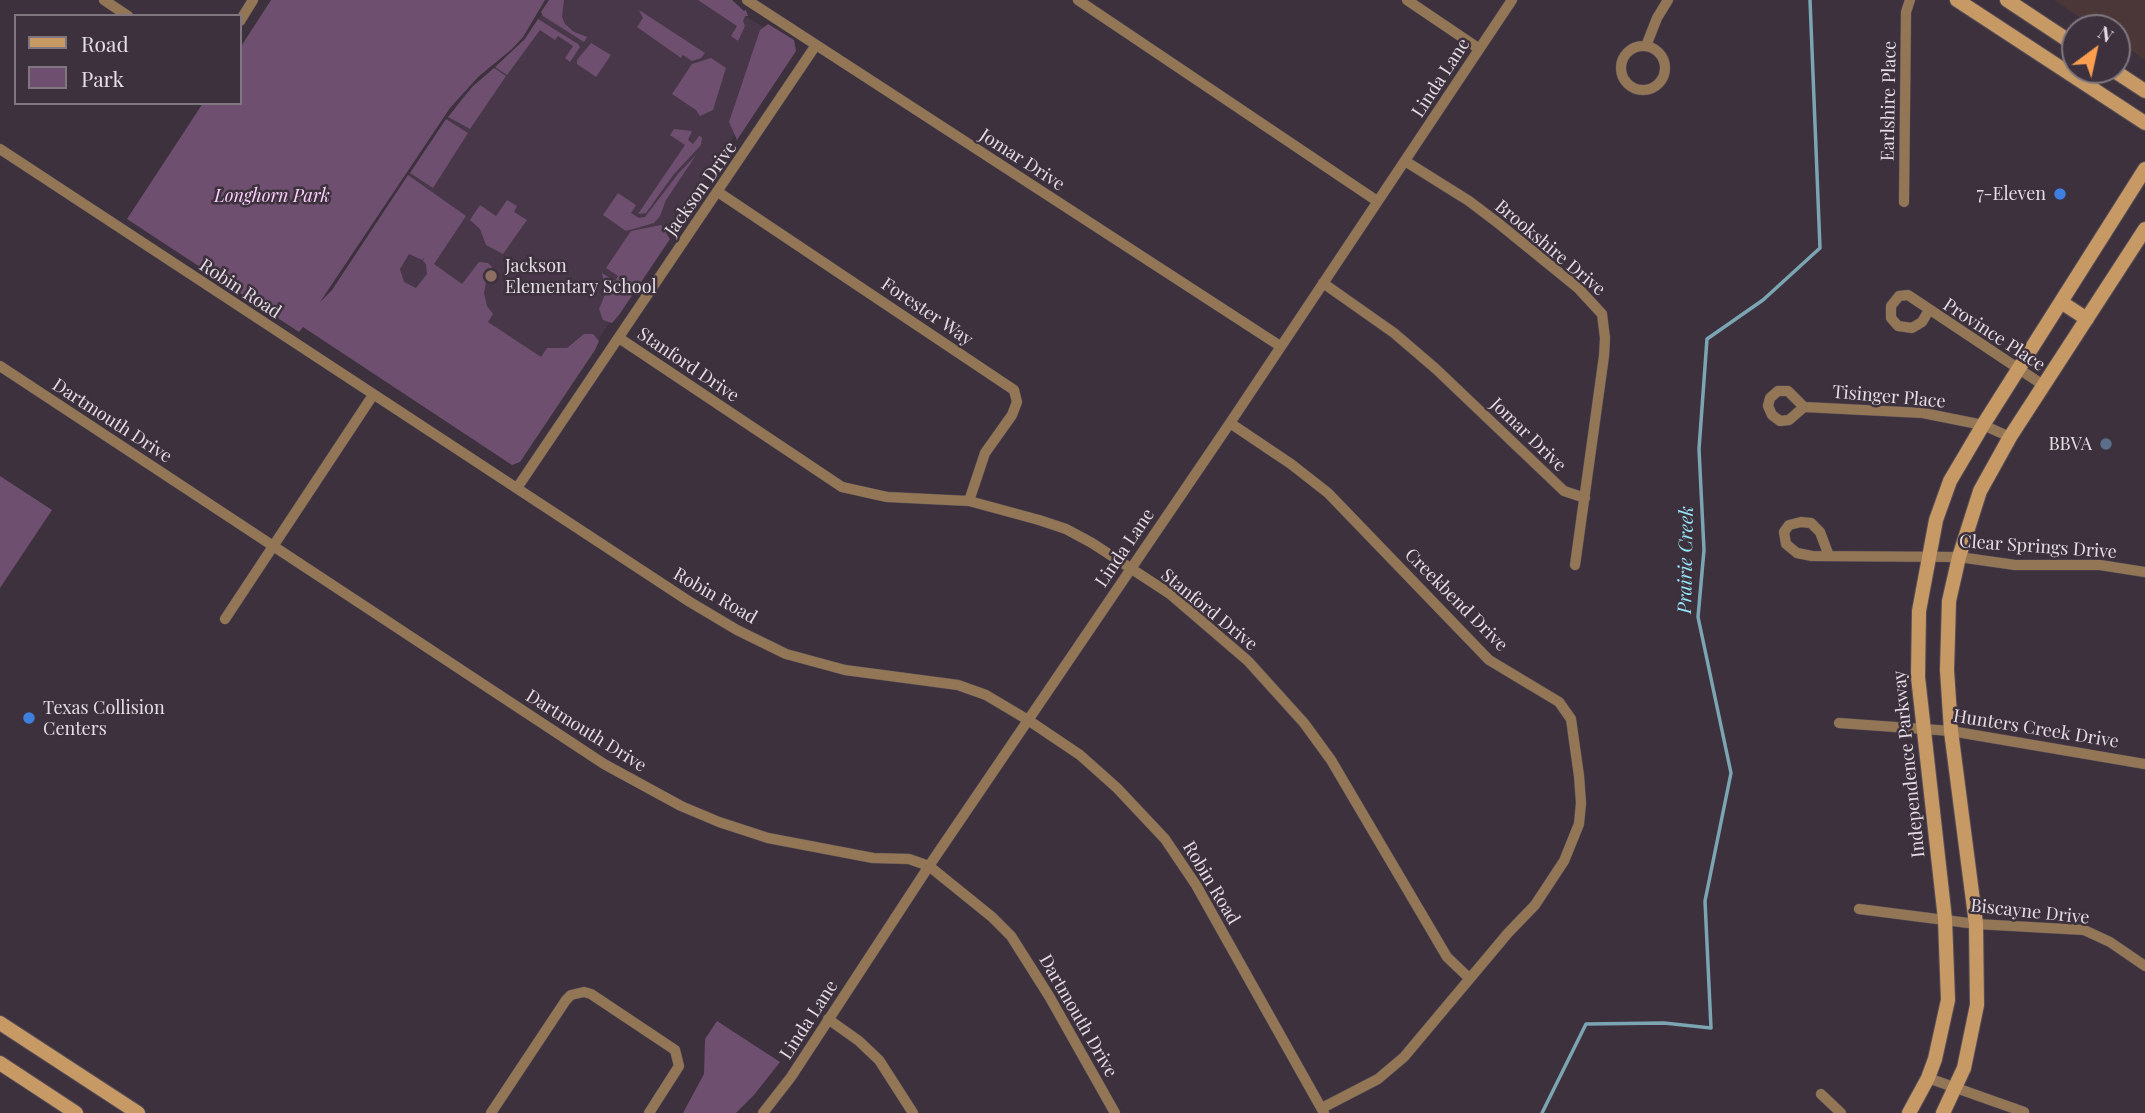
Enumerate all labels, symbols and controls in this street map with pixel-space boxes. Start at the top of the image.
legend [14,14,242,105]
north arrow [2061,14,2131,84]
text: N [2094,18,2119,48]
text: Road [81,29,129,57]
street label: Linda Lane [1407,34,1475,122]
street label: Earlshire Place [1877,41,1901,161]
text: Park [81,64,124,92]
street label: Jomar Drive [975,125,1069,195]
street label: Jackson Drive [661,138,741,240]
place label: 7-Eleven [1976,183,2046,205]
park label: Longhorn Park [214,185,330,207]
marker: 7-Eleven [2052,186,2068,202]
street label: Brookshire Drive [1490,196,1610,300]
street label: Robin Road [195,255,285,323]
place label: Jackson Elementary School [505,255,657,298]
marker: Jackson Elementary School [483,268,499,284]
street label: Forester Way [877,273,977,351]
street label: Province Place [1939,294,2049,376]
street label: Stanford Drive [633,323,743,407]
street label: Dartmouth Drive [48,374,176,468]
street label: Tisinger Place [1831,381,1947,413]
street label: Jomar Drive [1486,394,1570,476]
place label: BBVA [2048,433,2092,455]
marker: BBVA [2098,436,2114,452]
street label: Linda Lane [1091,505,1159,591]
water label: Prairie Creek [1674,506,1698,614]
street label: Clear Springs Drive [1958,531,2118,563]
street label: Creekbend Drive [1400,544,1512,656]
street label: Robin Road [669,563,761,629]
street label: Stanford Drive [1156,564,1262,656]
street label: Independence Parkway [1888,669,1930,859]
street label: Dartmouth Drive [522,685,650,777]
place label: Texas Collision Centers [43,697,165,740]
street label: Hunters Creek Drive [1952,705,2120,753]
marker: Texas Collision Centers [21,710,37,726]
street label: Robin Road [1178,838,1244,928]
street label: Biscayne Drive [1969,895,2091,929]
street label: Dartmouth Drive [1034,951,1122,1081]
street label: Linda Lane [775,976,843,1064]

